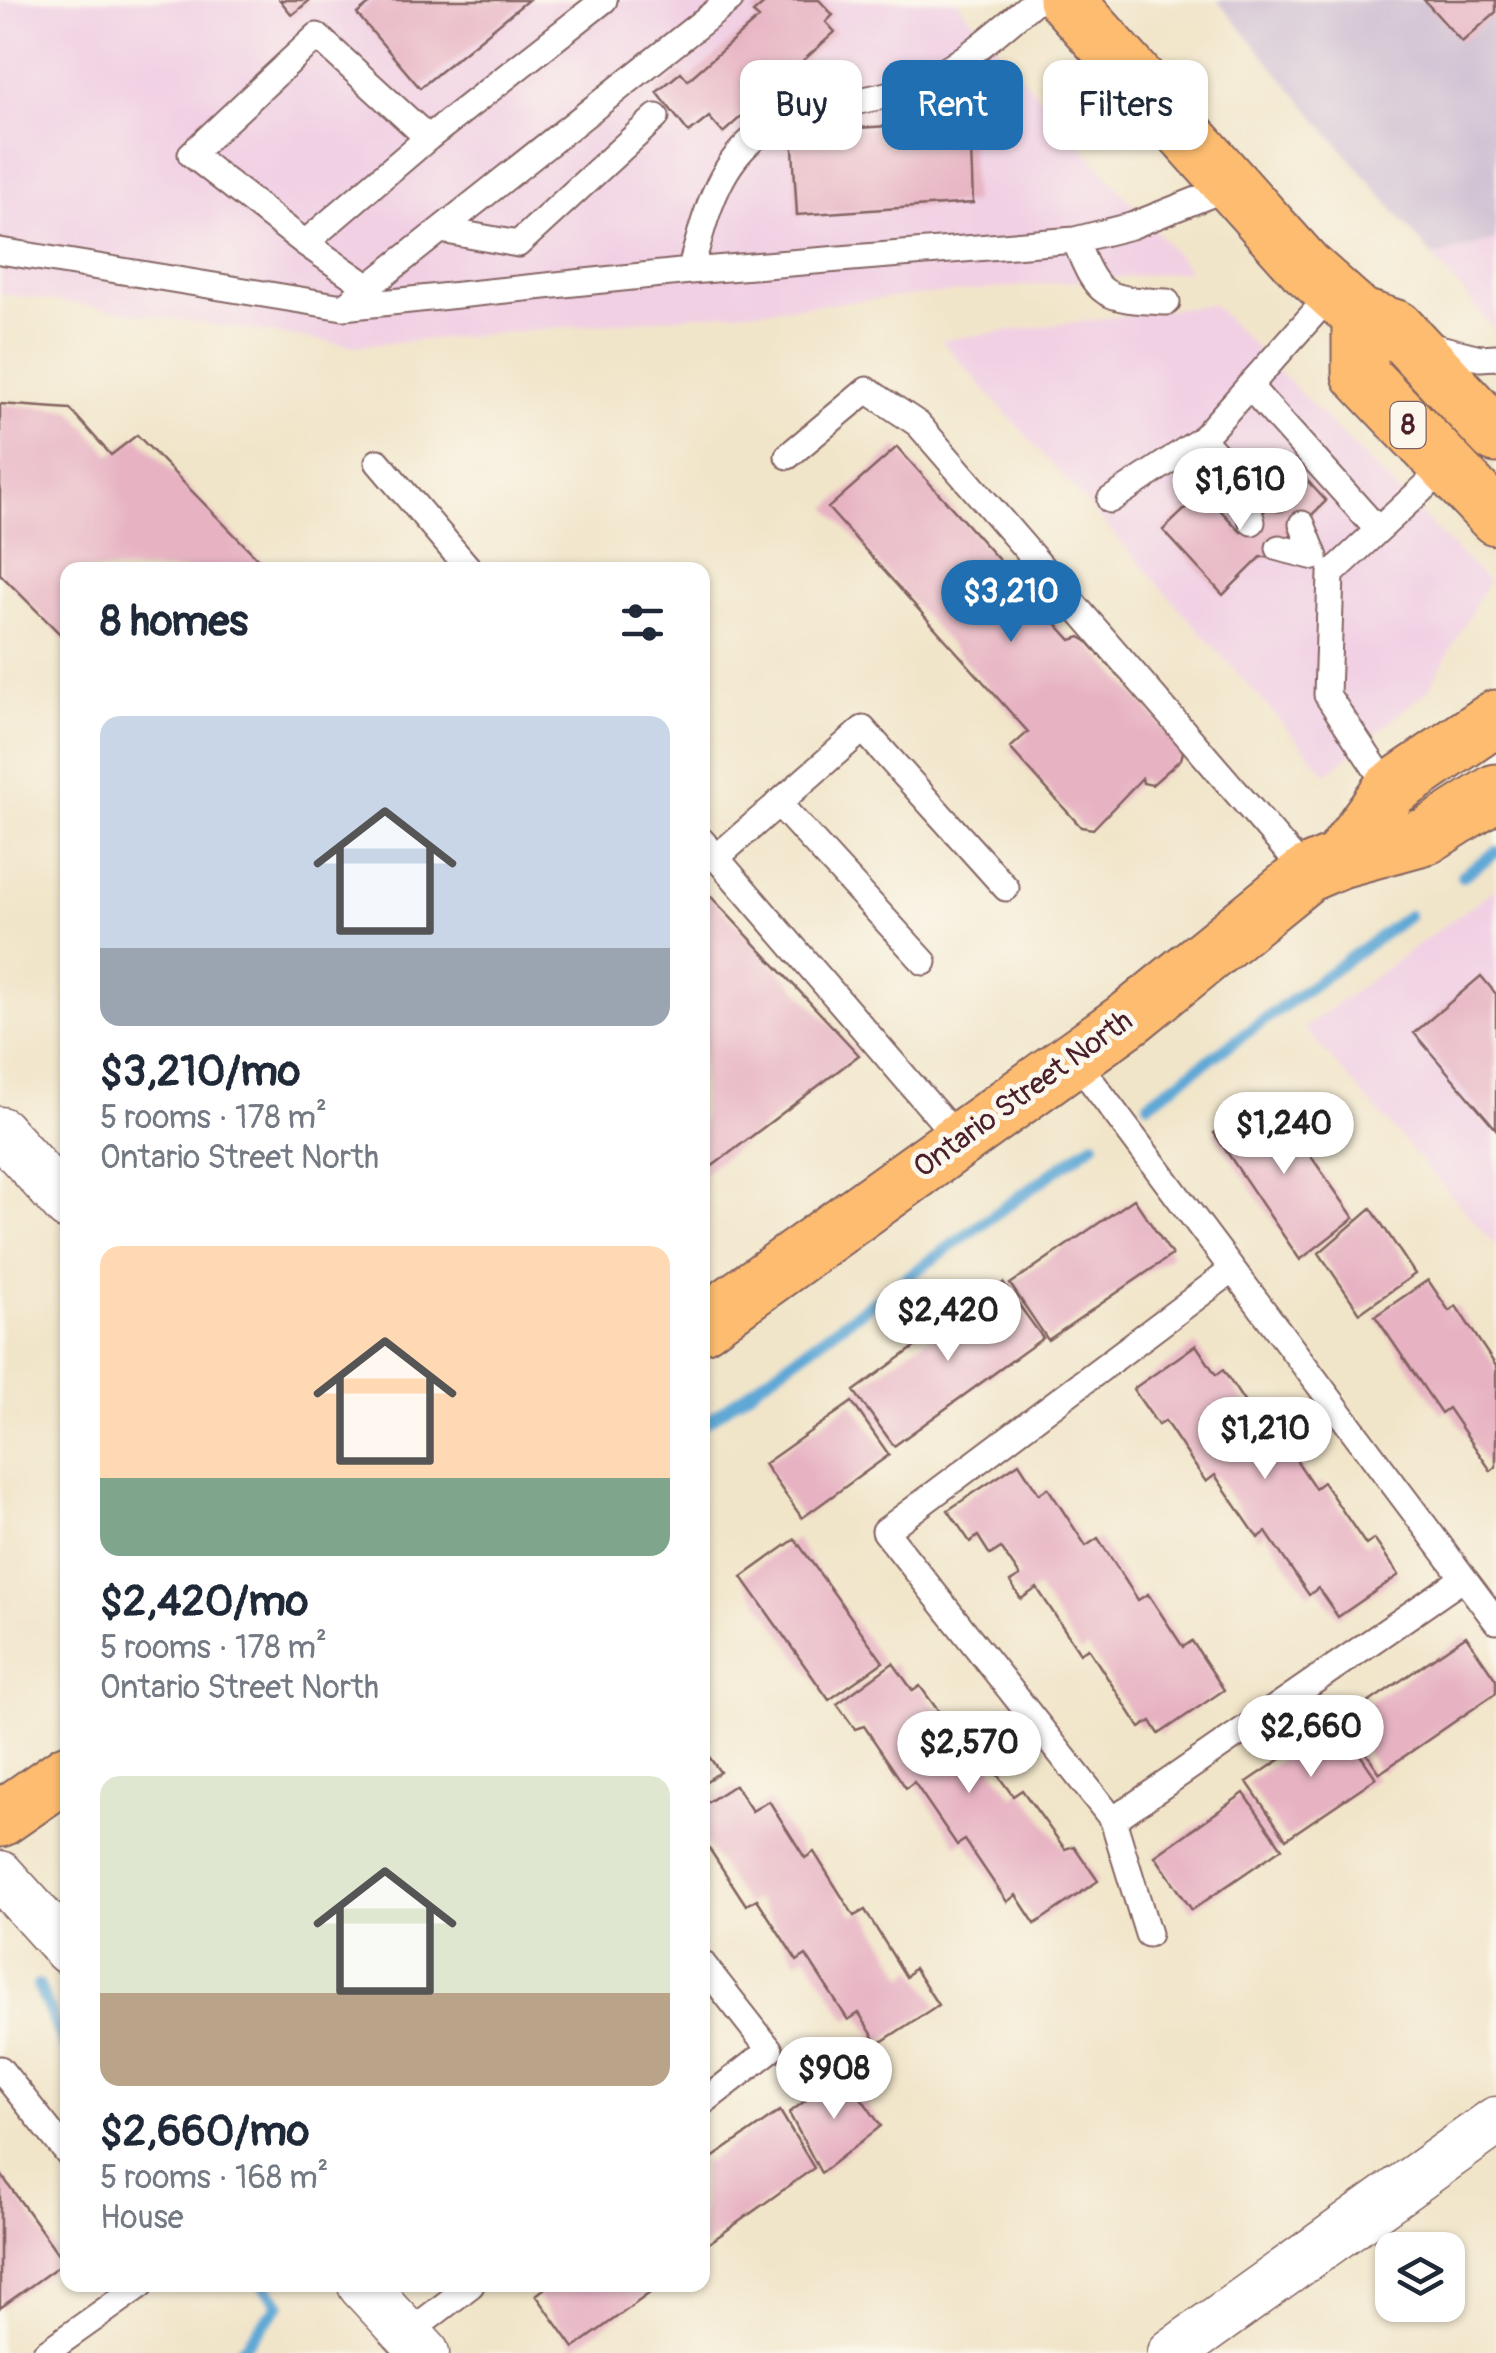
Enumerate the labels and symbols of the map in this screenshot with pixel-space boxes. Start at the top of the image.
road number: 8 [1390,402,1426,448]
pin: $1,610 [1159,448,1321,533]
pin: $3,210 [930,560,1092,645]
street label: Ontario Street North [906,1002,1140,1186]
pin: $1,240 [1203,1092,1365,1177]
pin: $2,420 [867,1279,1029,1364]
pin: $1,210 [1184,1397,1346,1482]
pin: $2,660 [1230,1695,1392,1780]
pin: $2,570 [888,1711,1050,1796]
pin: $908 [775,2037,893,2122]

